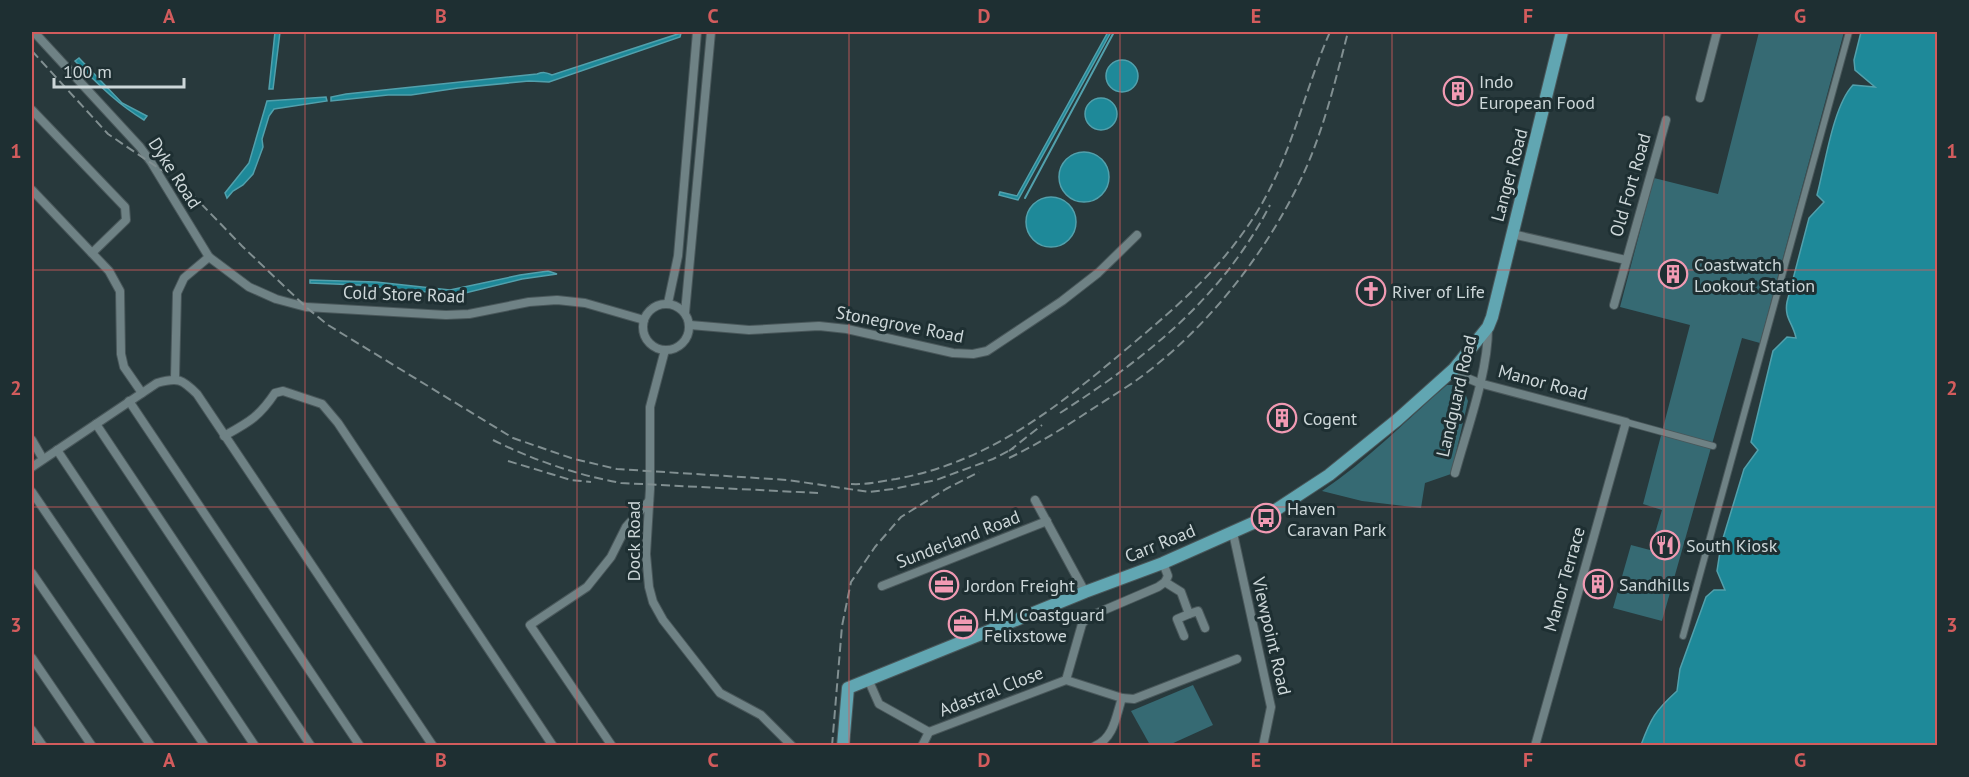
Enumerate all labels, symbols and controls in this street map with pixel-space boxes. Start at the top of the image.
text: A [163,3,176,29]
text: B [435,3,447,29]
text: C [707,3,719,29]
text: D [978,3,991,29]
text: E [1251,3,1261,29]
text: F [1523,3,1533,29]
text: G [1794,3,1806,29]
scale bar [54,51,184,89]
text: 100 m [63,60,112,83]
place label: Indo European Food [1479,70,1595,114]
building icon: Indo European Food [1442,75,1474,107]
street label: Langer Road [1486,126,1532,224]
street label: Old Fort Road [1604,131,1656,239]
street label: Dyke Road [143,133,207,213]
text: 1 [10,138,22,164]
text: 1 [1946,138,1958,164]
place label: Coastwatch Lookout Station [1694,253,1815,297]
building icon: Coastwatch Lookout Station [1657,258,1689,290]
church icon: River of Life [1355,275,1387,307]
street label: Cold Store Road [342,280,466,308]
place label: River of Life [1392,280,1485,303]
street label: Stonegrove Road [834,300,966,348]
street label: Landguard Road [1431,333,1481,459]
street label: Manor Road [1496,359,1590,405]
text: 2 [10,375,22,401]
text: 2 [1946,375,1958,401]
building icon: Cogent [1266,402,1298,434]
place label: Cogent [1303,407,1357,430]
place label: Haven Caravan Park [1287,497,1387,541]
street label: Dock Road [622,501,645,581]
bus stop icon: Haven Caravan Park [1250,502,1282,534]
street label: Sunderland Road [893,505,1023,573]
street label: Carr Road [1121,518,1199,568]
street label: Manor Terrace [1538,524,1590,634]
restaurant icon: South Kiosk [1649,529,1681,561]
place label: South Kiosk [1686,534,1778,557]
building icon: Sandhills [1582,568,1614,600]
office icon: Jordon Freight [928,569,960,601]
place label: Sandhills [1619,573,1690,596]
place label: Jordon Freight [964,574,1075,597]
street label: Viewpoint Road [1247,574,1297,697]
place label: H.M Coastguard Felixstowe [984,603,1105,647]
office icon: H.M Coastguard Felixstowe [947,608,979,640]
text: 3 [10,612,22,638]
text: 3 [1946,612,1958,638]
street label: Adastral Close [936,661,1046,721]
text: A [163,747,176,773]
text: B [435,747,447,773]
text: C [707,747,719,773]
text: D [978,747,991,773]
text: E [1251,747,1261,773]
text: F [1523,747,1533,773]
text: G [1794,747,1806,773]

